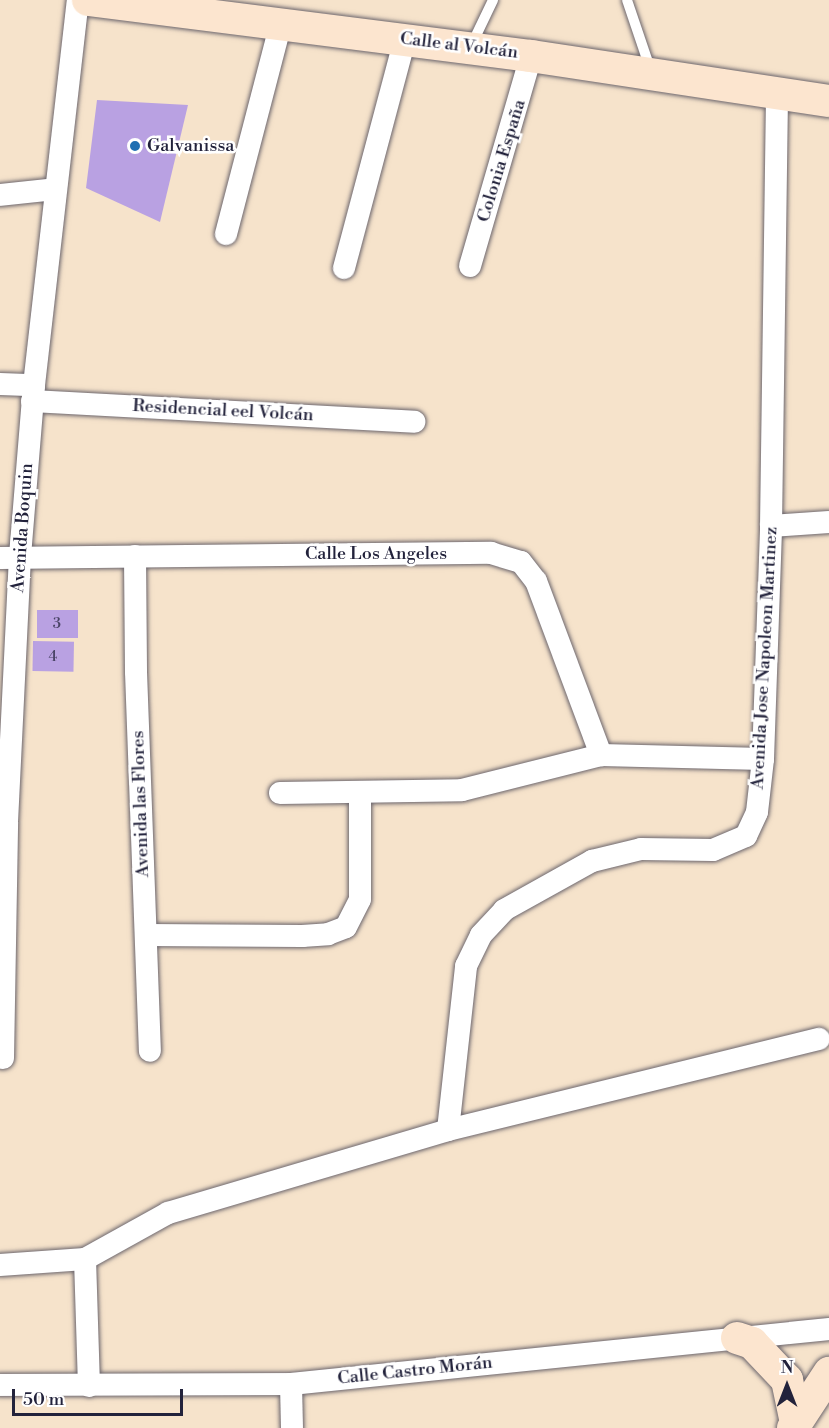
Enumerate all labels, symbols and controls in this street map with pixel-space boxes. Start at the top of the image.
street label: Calle al Volcán [399,28,519,64]
street label: Colonia España [473,97,531,225]
place label: Galvanissa [147,135,234,157]
marker: Galvanissa [128,139,142,153]
street label: Residencial eel Volcán [132,395,314,427]
street label: Avenida Boquin [8,463,38,593]
street label: Avenida Jose Napoleon Martinez [747,526,783,790]
street label: Calle Los Angeles [305,543,447,565]
house number: 3 [53,615,61,633]
house number: 4 [49,648,57,666]
street label: Avenida las Flores [128,730,154,878]
street label: Calle Castro Morán [336,1352,494,1390]
north arrow [757,1356,817,1416]
text: N [781,1358,793,1378]
scale bar [15,1377,186,1415]
text: 50 m [23,1388,64,1411]

